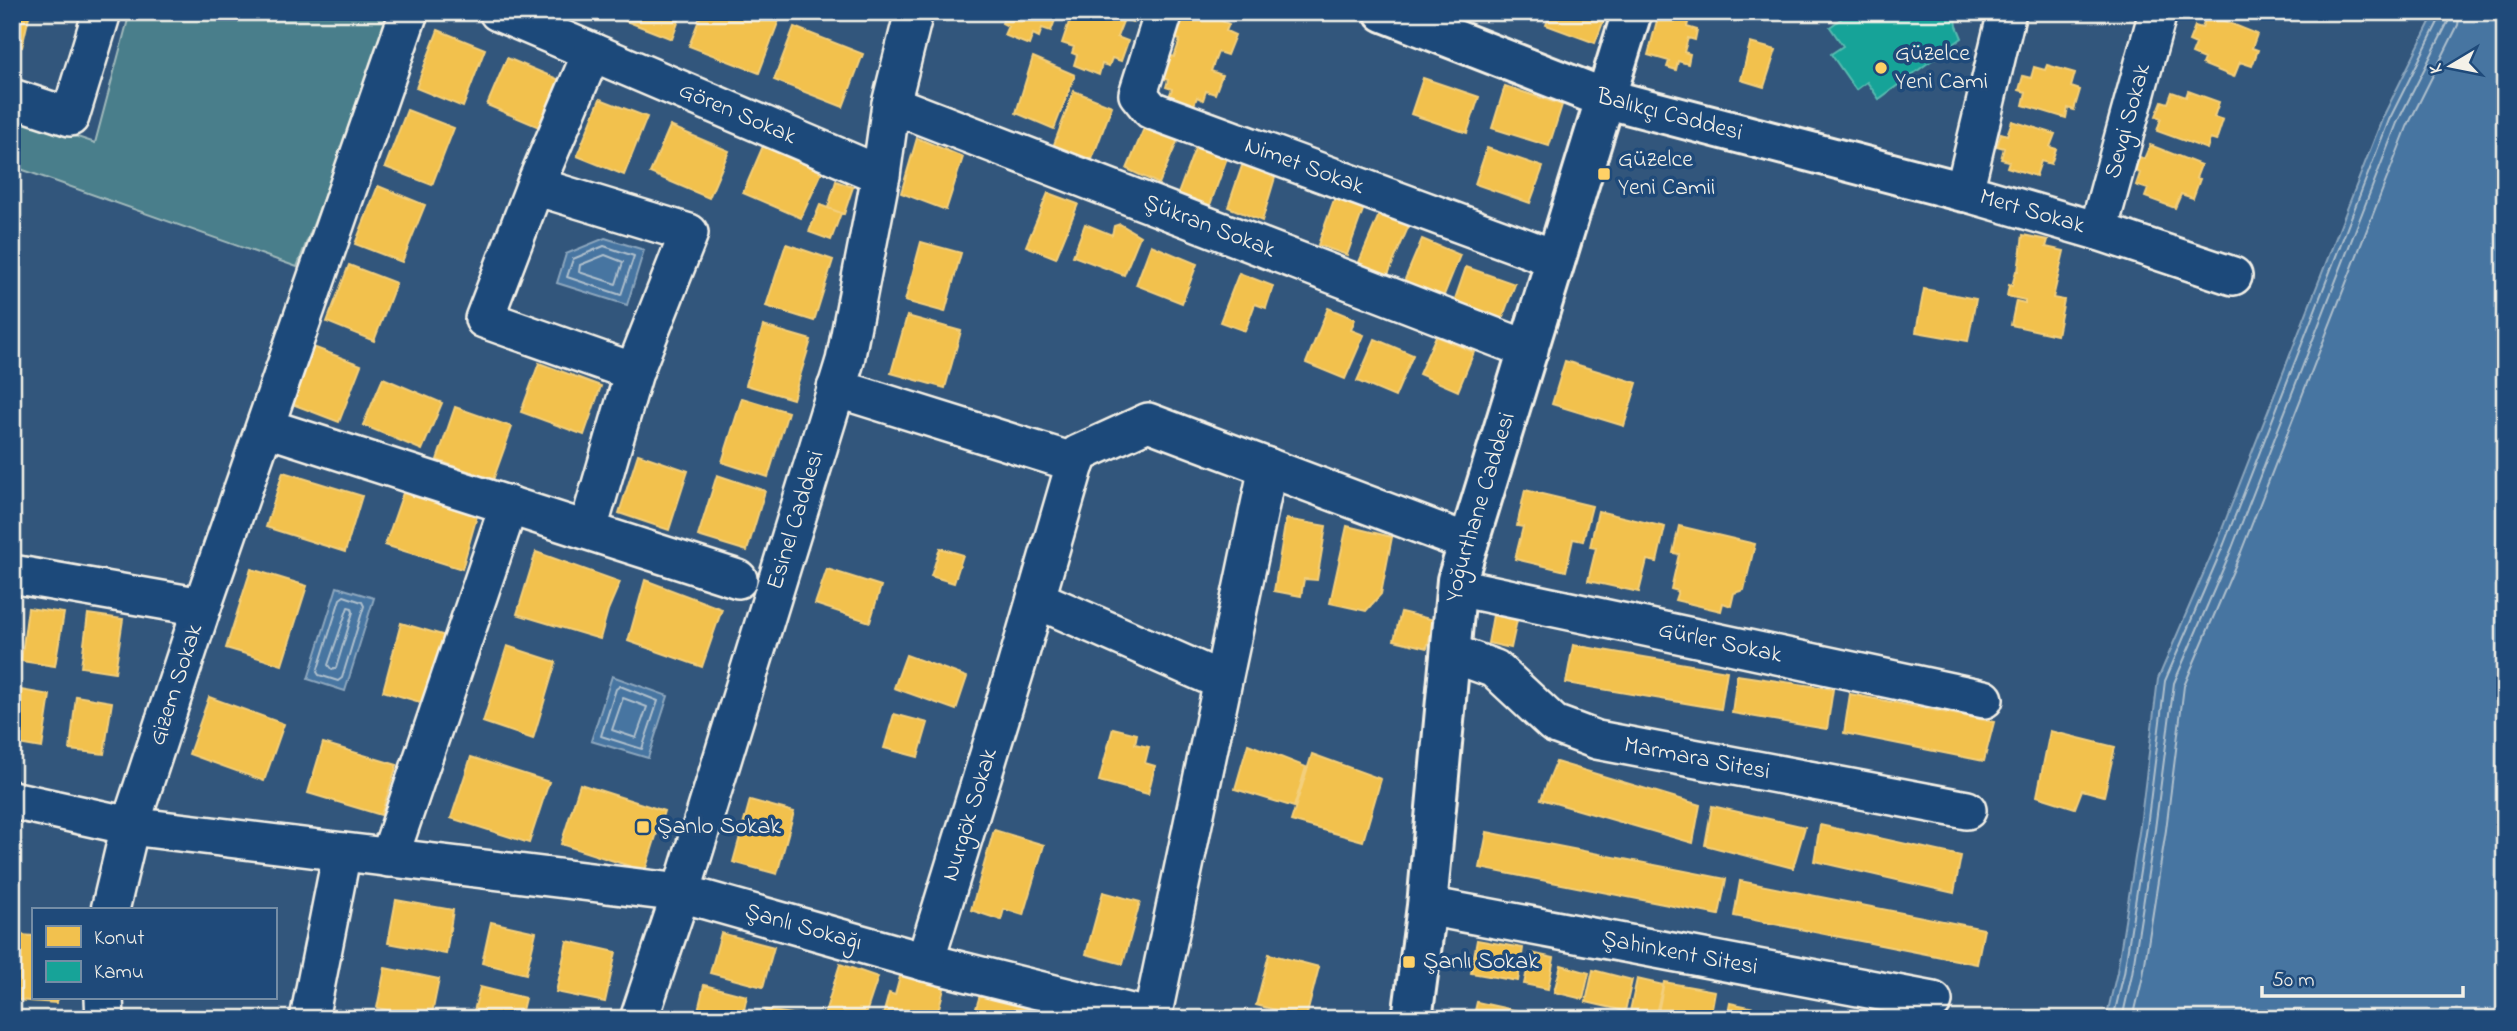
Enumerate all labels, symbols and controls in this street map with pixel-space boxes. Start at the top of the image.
north arrow [2416,32,2486,102]
place label: Güzelce Yeni Cami [1895,37,1988,100]
street label: Sevgi Sokak [2096,59,2161,182]
marker: Güzelce Yeni Cami [1873,60,1889,76]
text: K [2422,61,2451,75]
street label: Gören Sokak [673,73,802,155]
street label: Balıkçı Caddesi [1592,79,1746,151]
street label: Nimet Sokak [1240,128,1370,205]
place label: Güzelce Yeni Camii [1618,143,1715,206]
marker: Güzelce Yeni Camii [1596,166,1612,182]
street label: Mert Sokak [1975,180,2089,244]
street label: Şükran Sokak [1138,185,1281,268]
street label: Yoğurthane Caddesi [1438,408,1525,603]
street label: Esinel Caddesi [758,446,834,594]
street label: Gürler Sokak [1655,613,1786,673]
street label: Gizem Sokak [141,619,213,750]
street label: Marmara Sitesi [1621,728,1773,790]
street label: Nurgök Sokak [933,743,1008,886]
place label: Şanlo Sokak [657,810,781,845]
marker: Şanlo Sokak [635,819,651,835]
street label: Şanlı Sokağı [741,894,866,961]
legend [32,908,276,1000]
street label: Şahinkent Sitesi [1599,922,1761,985]
text: Konut [94,924,144,954]
place label: Şanlı Sokak [1423,945,1539,980]
marker: Şanlı Sokak [1401,954,1417,970]
scale bar [2262,954,2463,998]
text: Kamu [94,958,144,988]
text: 50 m [2272,966,2315,996]

